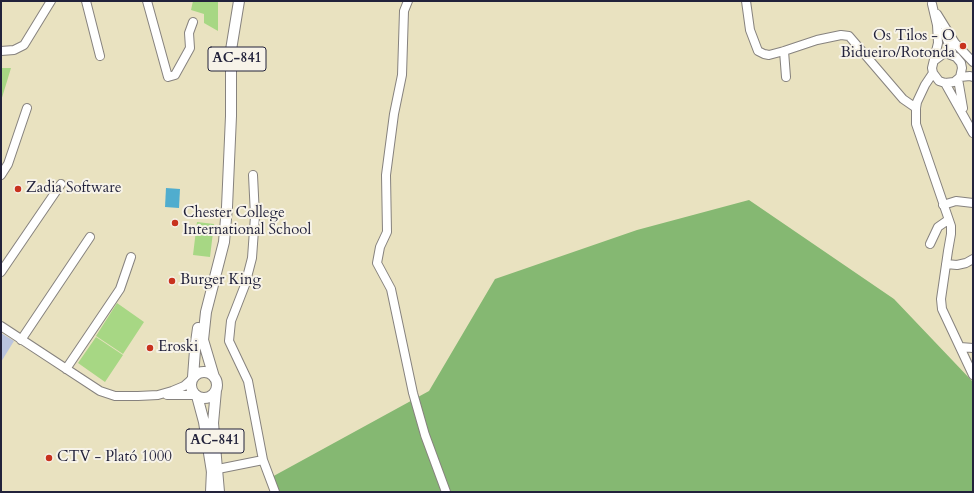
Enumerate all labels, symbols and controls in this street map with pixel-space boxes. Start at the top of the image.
place label: Os Tilos - O Bidueiro/Rotonda [841,28,955,63]
marker: Os Tilos - O Bidueiro/Rotonda [958,41,968,51]
road number: AC-841 [208,47,266,71]
place label: Zadia Software [26,180,122,198]
marker: Zadia Software [13,184,23,194]
place label: Chester College International School [183,205,311,240]
marker: Chester College International School [170,218,180,228]
place label: Burger King [180,272,261,290]
marker: Burger King [167,276,177,286]
place label: Eroski [158,339,198,357]
marker: Eroski [145,343,155,353]
road number: AC-841 [186,429,244,453]
place label: CTV - Plató 1000 [57,449,172,467]
marker: CTV - Plató 1000 [44,453,54,463]

